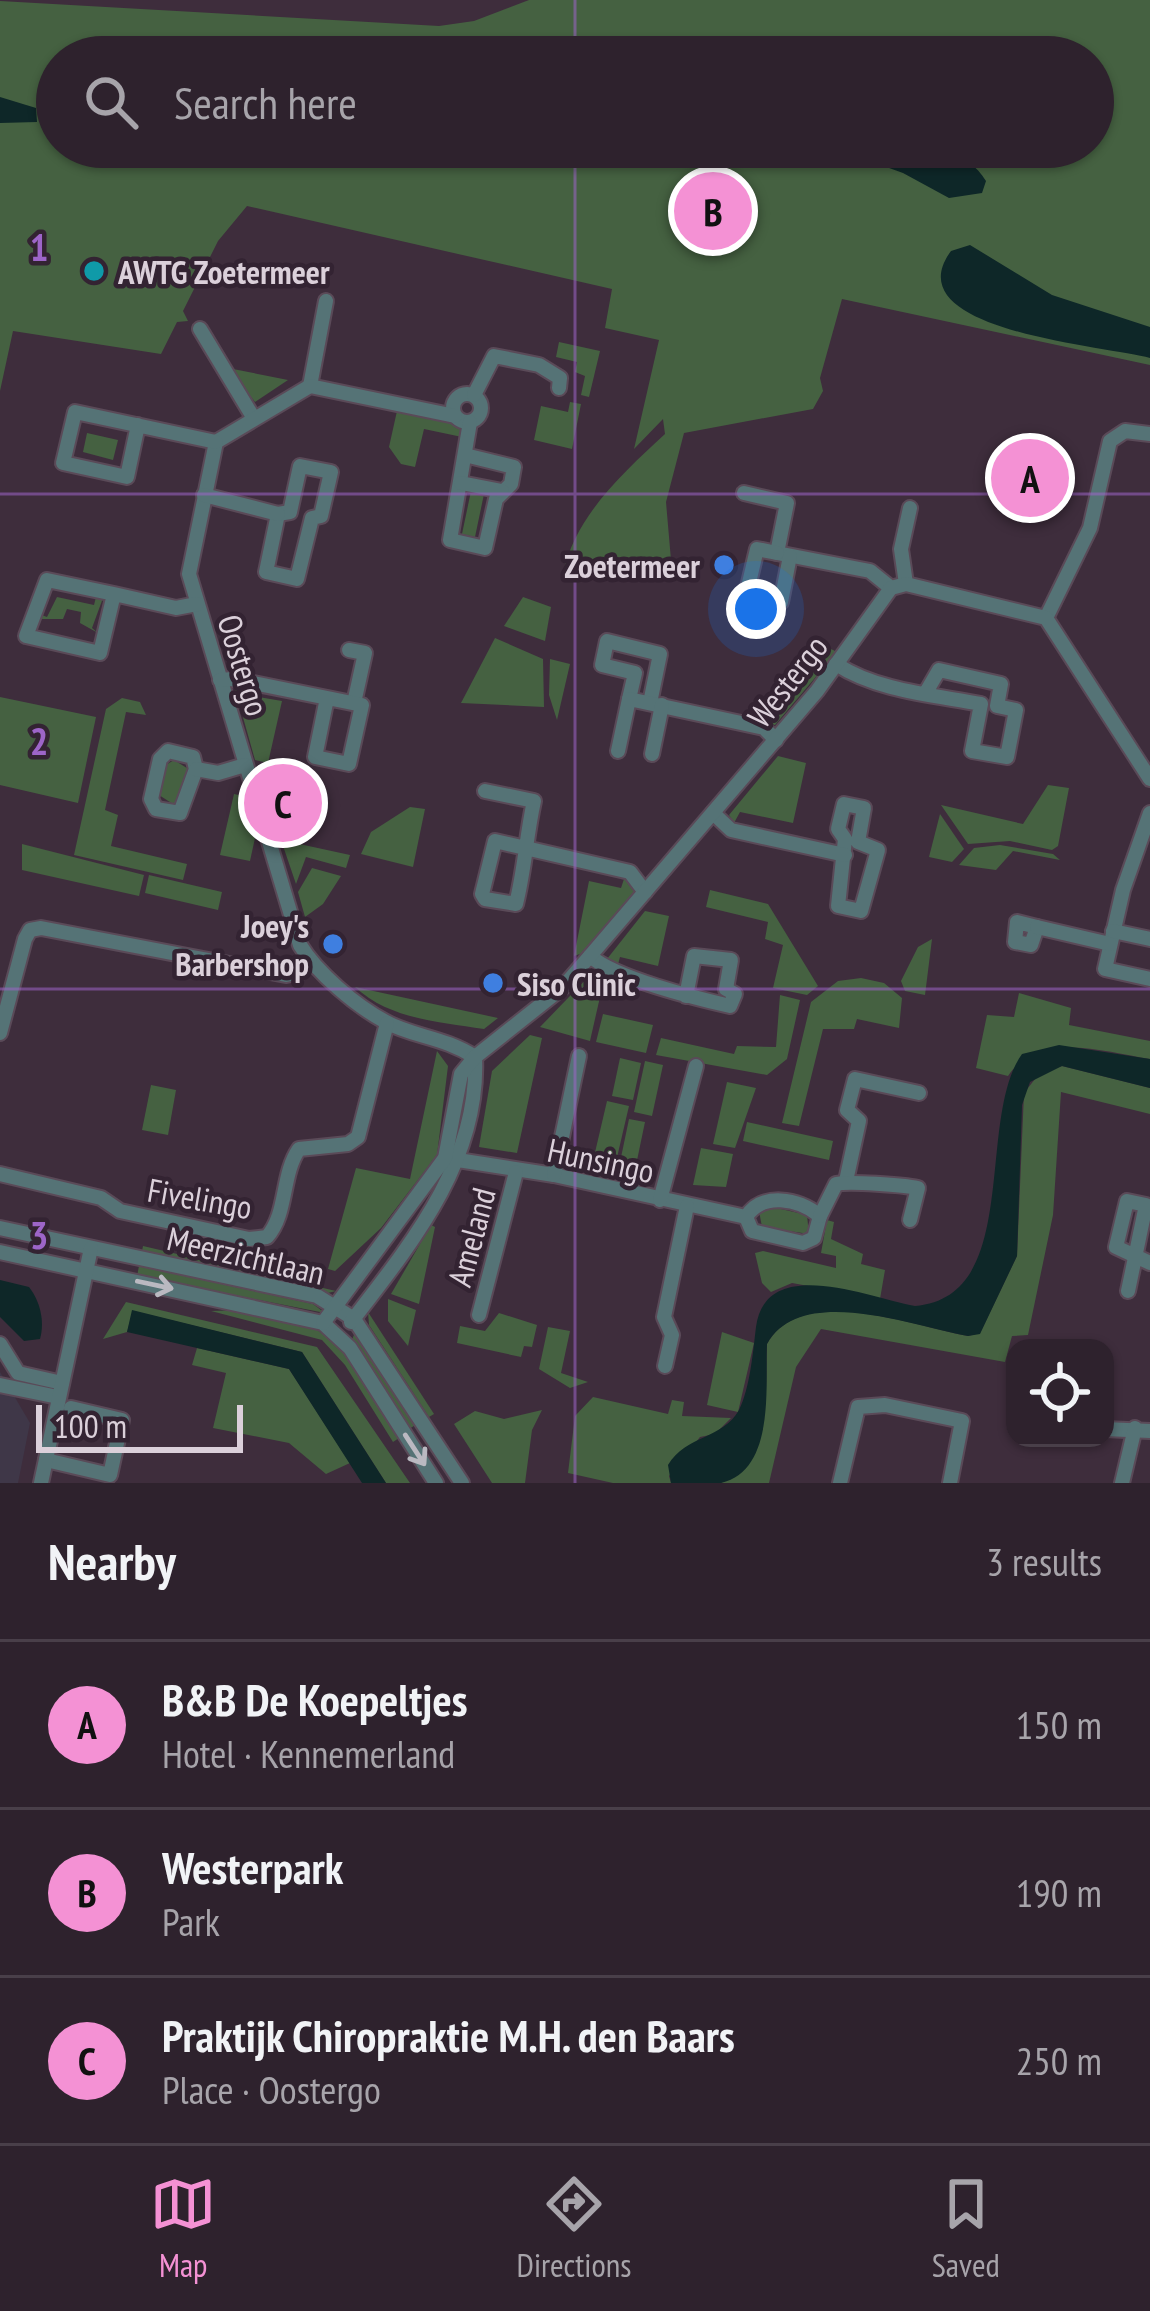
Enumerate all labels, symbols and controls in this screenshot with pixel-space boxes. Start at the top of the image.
search box [36,36,1114,168]
icon: search [78,69,144,135]
text: Search here [174,73,357,131]
pin: B [674,166,752,256]
text: 1 [30,221,48,272]
place label: AWTG Zoetermeer [117,250,330,293]
marker: AWTG Zoetermeer [81,258,107,284]
pin: A [991,433,1069,523]
place label: Zoetermeer [564,544,700,587]
marker: Zoetermeer [711,552,737,578]
your location [726,579,786,639]
street label: Oostergo [208,609,280,721]
street label: Westergo [737,626,837,736]
text: 2 [30,715,48,766]
pin: C [244,758,322,848]
place label: Joey's Barbershop [175,904,309,985]
marker: Joey's Barbershop [320,931,346,957]
place label: Siso Clinic [517,962,636,1005]
marker: Siso Clinic [480,970,506,996]
street label: Hunsingo [544,1128,658,1192]
street label: Fivelingo [145,1168,255,1228]
street label: Ameland [437,1183,505,1291]
text: 3 [30,1209,48,1260]
street label: Meerzichtlaan [163,1216,329,1294]
one-way arrow [136,1275,174,1298]
map controls [1006,1339,1114,1447]
button: locate [1006,1339,1114,1447]
scale bar [36,1399,243,1452]
text: 100 m [54,1404,127,1447]
one-way arrow [402,1432,427,1466]
text: Nearby [48,1528,176,1594]
text: 3 results [986,1536,1102,1587]
text: B&B De Koepeltjes [162,1670,467,1728]
text: A [77,1699,97,1750]
text: 150 m [1016,1699,1102,1750]
text: Hotel · Kennemerland [162,1728,455,1779]
text: Westerpark [162,1838,343,1896]
text: B [77,1867,97,1918]
text: 190 m [1016,1867,1102,1918]
text: Park [162,1896,220,1947]
text: Praktijk Chiropraktie M.H. den Baars [162,2006,735,2064]
text: C [78,2035,96,2086]
text: 250 m [1016,2035,1102,2086]
text: Place · Oostergo [162,2064,381,2115]
tab: Map [150,2171,216,2286]
tab: Directions [517,2171,631,2286]
tab: Saved [932,2171,1000,2286]

